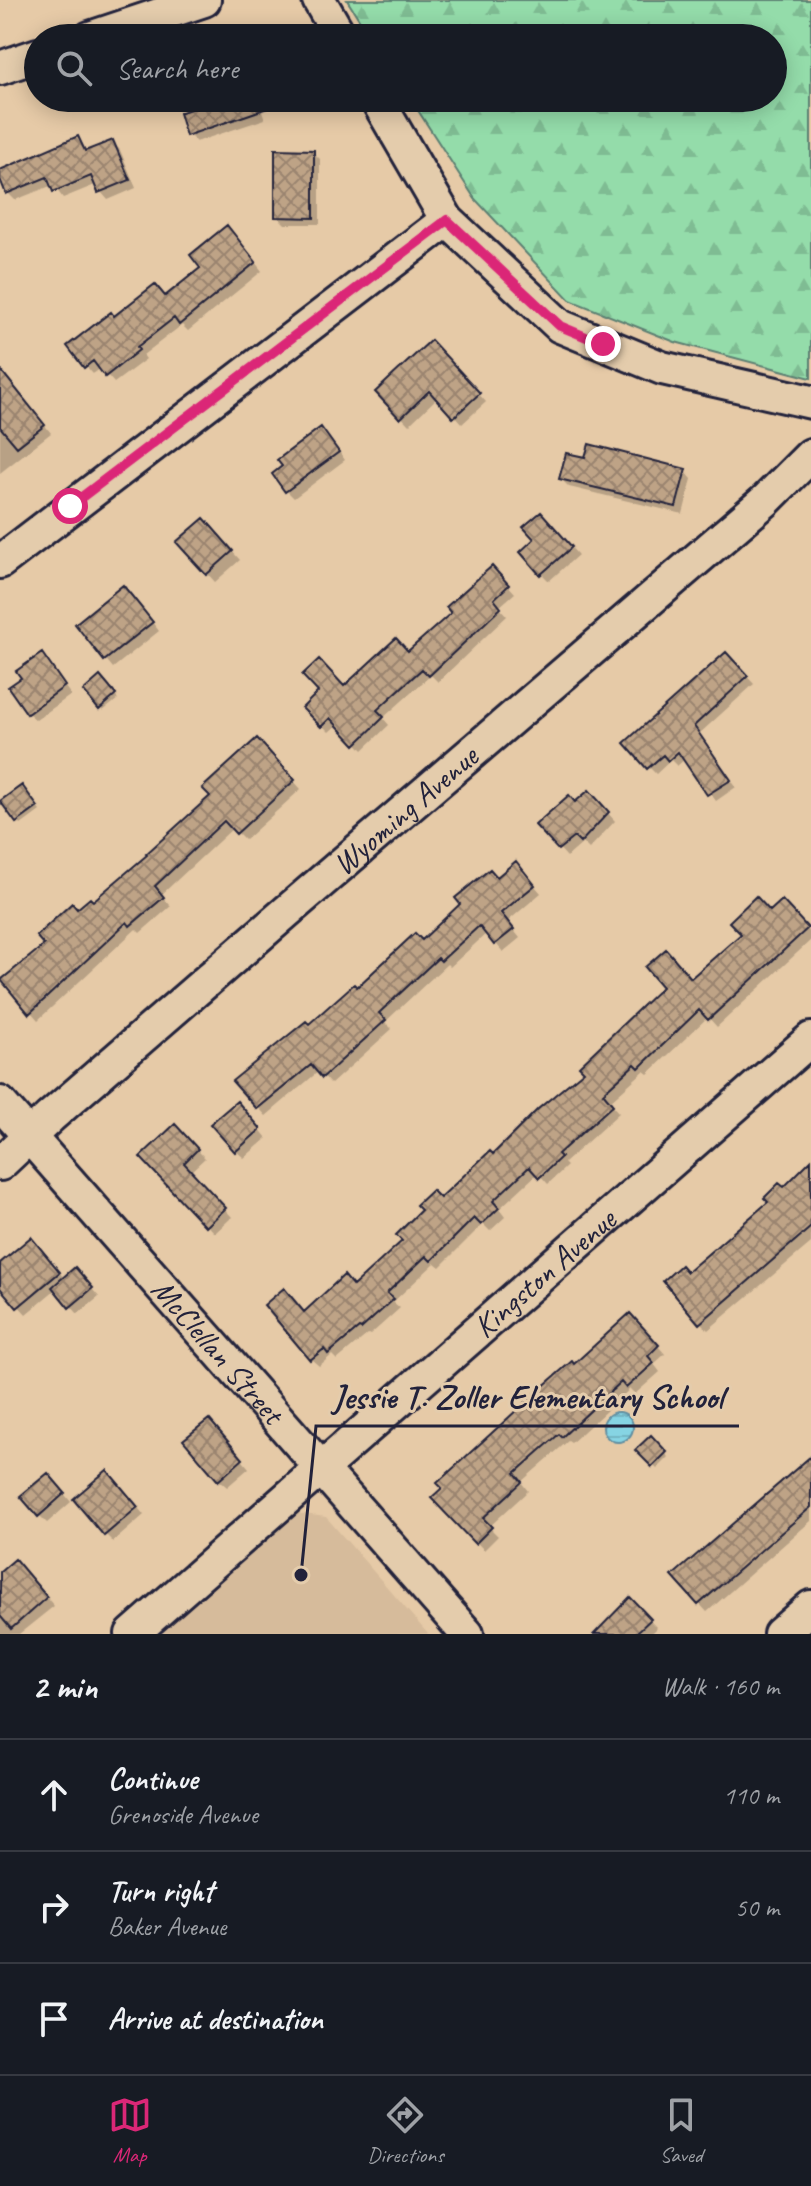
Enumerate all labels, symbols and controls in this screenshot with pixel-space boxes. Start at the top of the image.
search box [24,24,787,112]
icon: search [52,46,96,90]
text: Search here [116,49,238,87]
route end [585,326,621,362]
route start [52,488,88,524]
street label: Wyoming Avenue [324,735,488,884]
street label: Kingston Avenue [465,1198,626,1347]
street label: McClellan Street [143,1270,295,1435]
callout: Jessie T. Zoller Elementary School [316,1368,739,1426]
text: Jessie T. Zoller Elementary School [331,1375,729,1418]
text: 2 min [32,1665,97,1708]
text: Walk · 160 m [662,1670,779,1703]
text: Continue [108,1760,198,1798]
icon: ahead [32,1773,76,1817]
text: 110 m [723,1779,779,1812]
text: Grenoside Avenue [108,1798,258,1831]
text: Turn right [108,1872,213,1910]
icon: right [32,1885,76,1929]
text: 50 m [735,1891,779,1924]
text: Baker Avenue [108,1910,226,1943]
icon: arrive [32,1997,76,2041]
text: Arrive at destination [108,2000,323,2038]
tab: Map [108,2093,152,2169]
tab: Directions [367,2093,444,2169]
tab: Saved [659,2093,703,2169]

